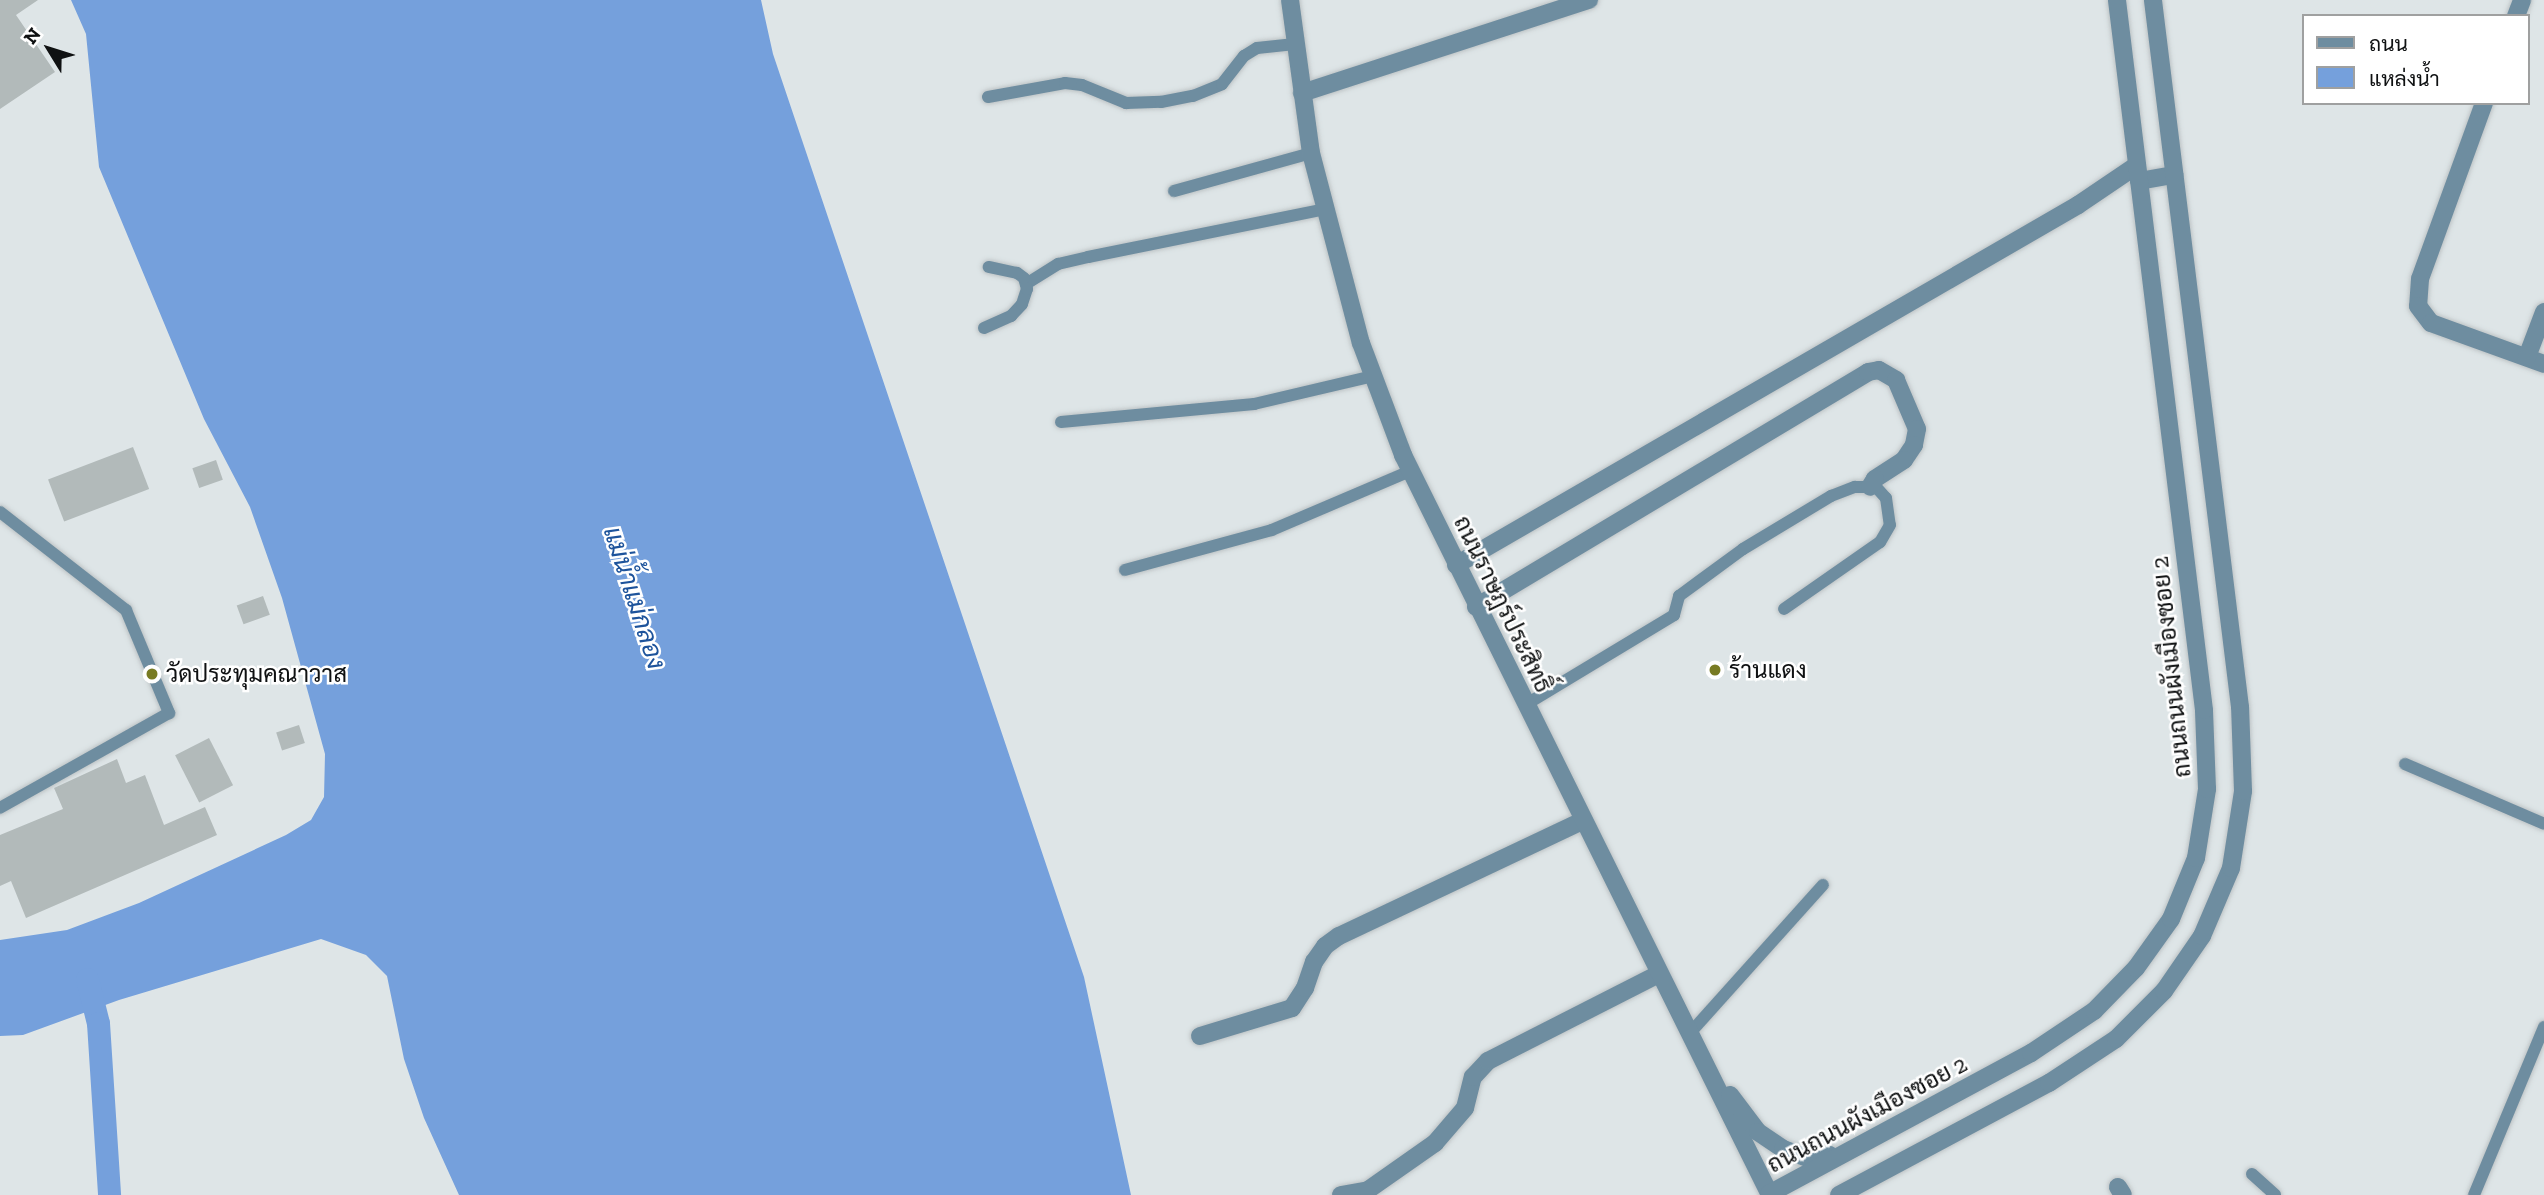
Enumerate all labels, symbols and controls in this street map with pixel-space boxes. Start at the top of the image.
north arrow [14,14,84,84]
legend [2302,14,2530,105]
text: N [19,23,46,49]
text: ถนน [2369,31,2408,56]
text: แหล่งน้ำ [2369,66,2440,91]
street label: ถนนราษฎร์ประสิทธิ์ [1448,511,1558,697]
water label: แม่น้ำแม่กลอง [596,523,672,673]
street label: ถนนถนนผังเมืองซอย 2 [2145,555,2197,779]
place label: ร้านแดง [1729,656,1807,684]
place label: วัดประทุมคณาวาส [166,660,347,688]
marker: ร้านแดง [1707,662,1723,678]
marker: วัดประทุมคณาวาส [144,666,160,682]
street label: ถนนถนนผังเมืองซอย 2 [1762,1049,1972,1179]

